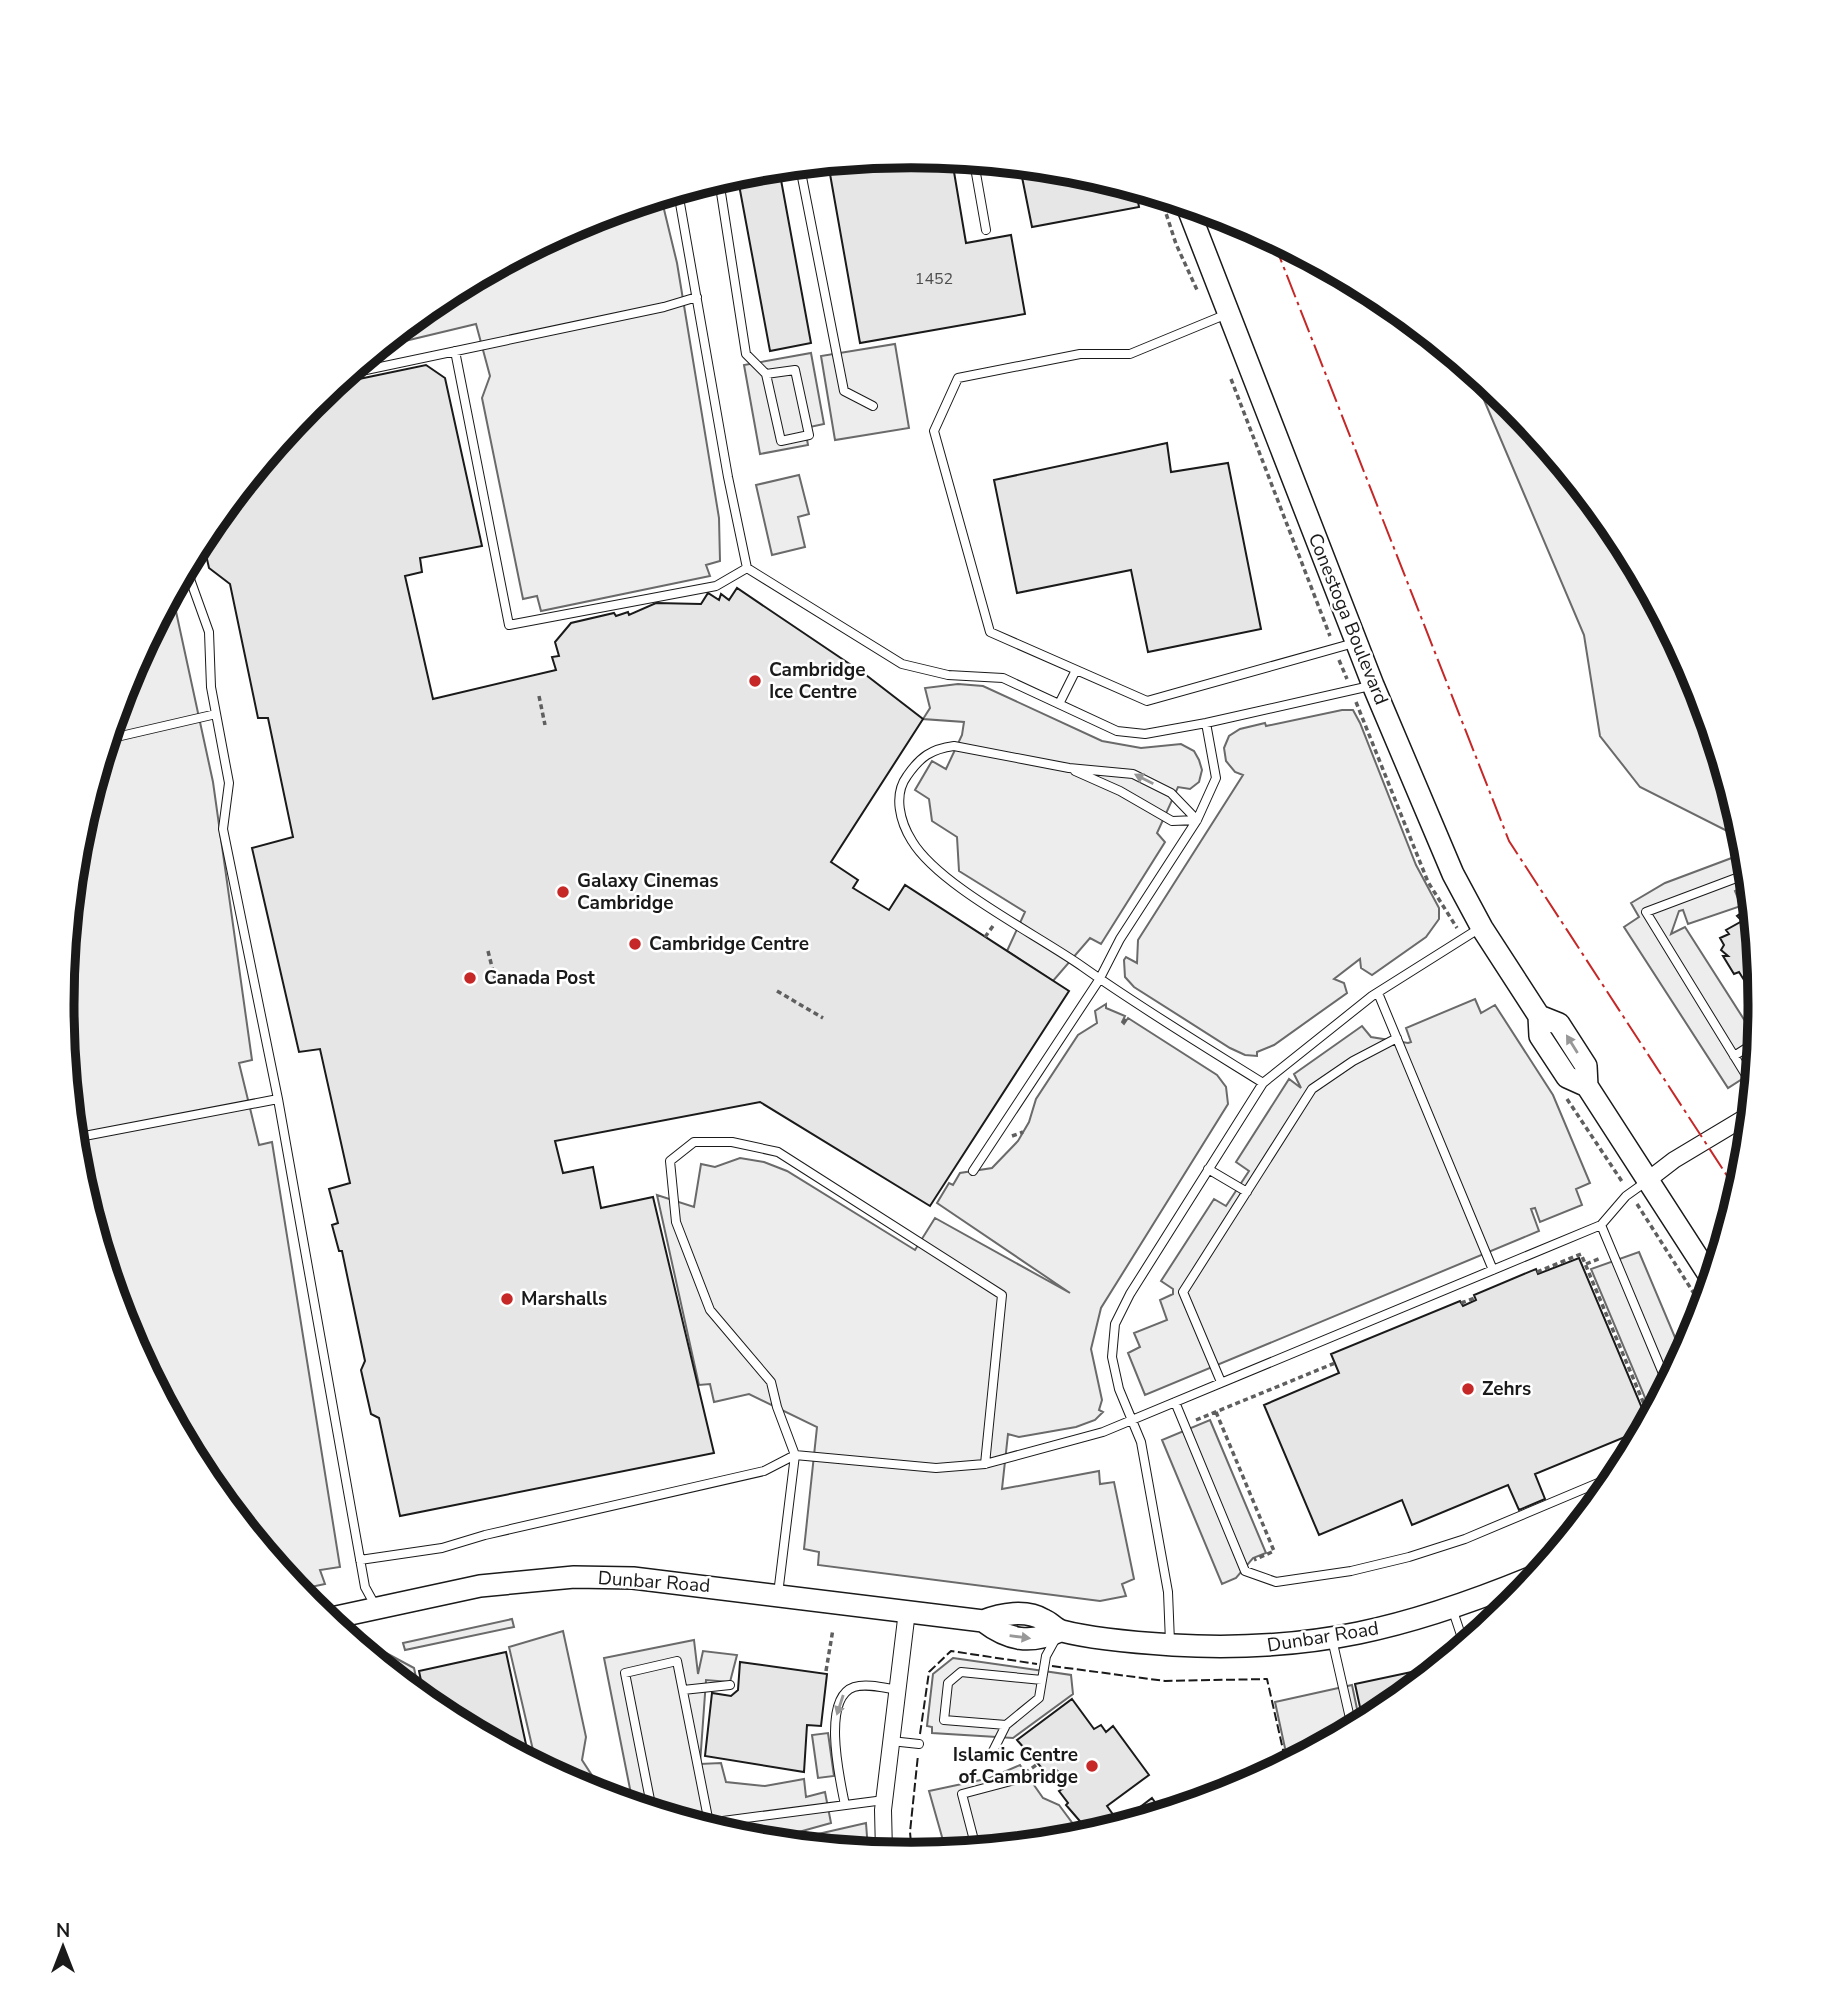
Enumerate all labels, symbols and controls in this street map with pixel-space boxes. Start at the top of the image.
house number: 1452 [915,268,953,290]
street label: Conestoga Boulevard [1302,529,1394,709]
place label: Cambridge Ice Centre [769,657,865,705]
marker: Cambridge Ice Centre [747,673,763,689]
one-way arrow [1134,773,1154,785]
place label: Galaxy Cinemas Cambridge [577,868,719,916]
marker: Galaxy Cinemas Cambridge [555,884,571,900]
place label: Cambridge Centre [649,931,809,957]
marker: Cambridge Centre [627,936,643,952]
place label: Canada Post [484,965,595,991]
marker: Canada Post [462,970,478,986]
one-way arrow [1566,1035,1579,1054]
place label: Marshalls [521,1286,607,1312]
marker: Marshalls [499,1291,515,1307]
place label: Zehrs [1482,1376,1531,1402]
marker: Zehrs [1460,1381,1476,1397]
street label: Dunbar Road [597,1565,711,1599]
street label: Dunbar Road [1265,1615,1381,1659]
one-way arrow [1009,1632,1031,1643]
one-way arrow [834,1695,845,1716]
place label: Islamic Centre of Cambridge [953,1742,1078,1790]
marker: Islamic Centre of Cambridge [1084,1758,1100,1774]
north arrow [28,1912,98,1982]
text: N [56,1918,70,1944]

